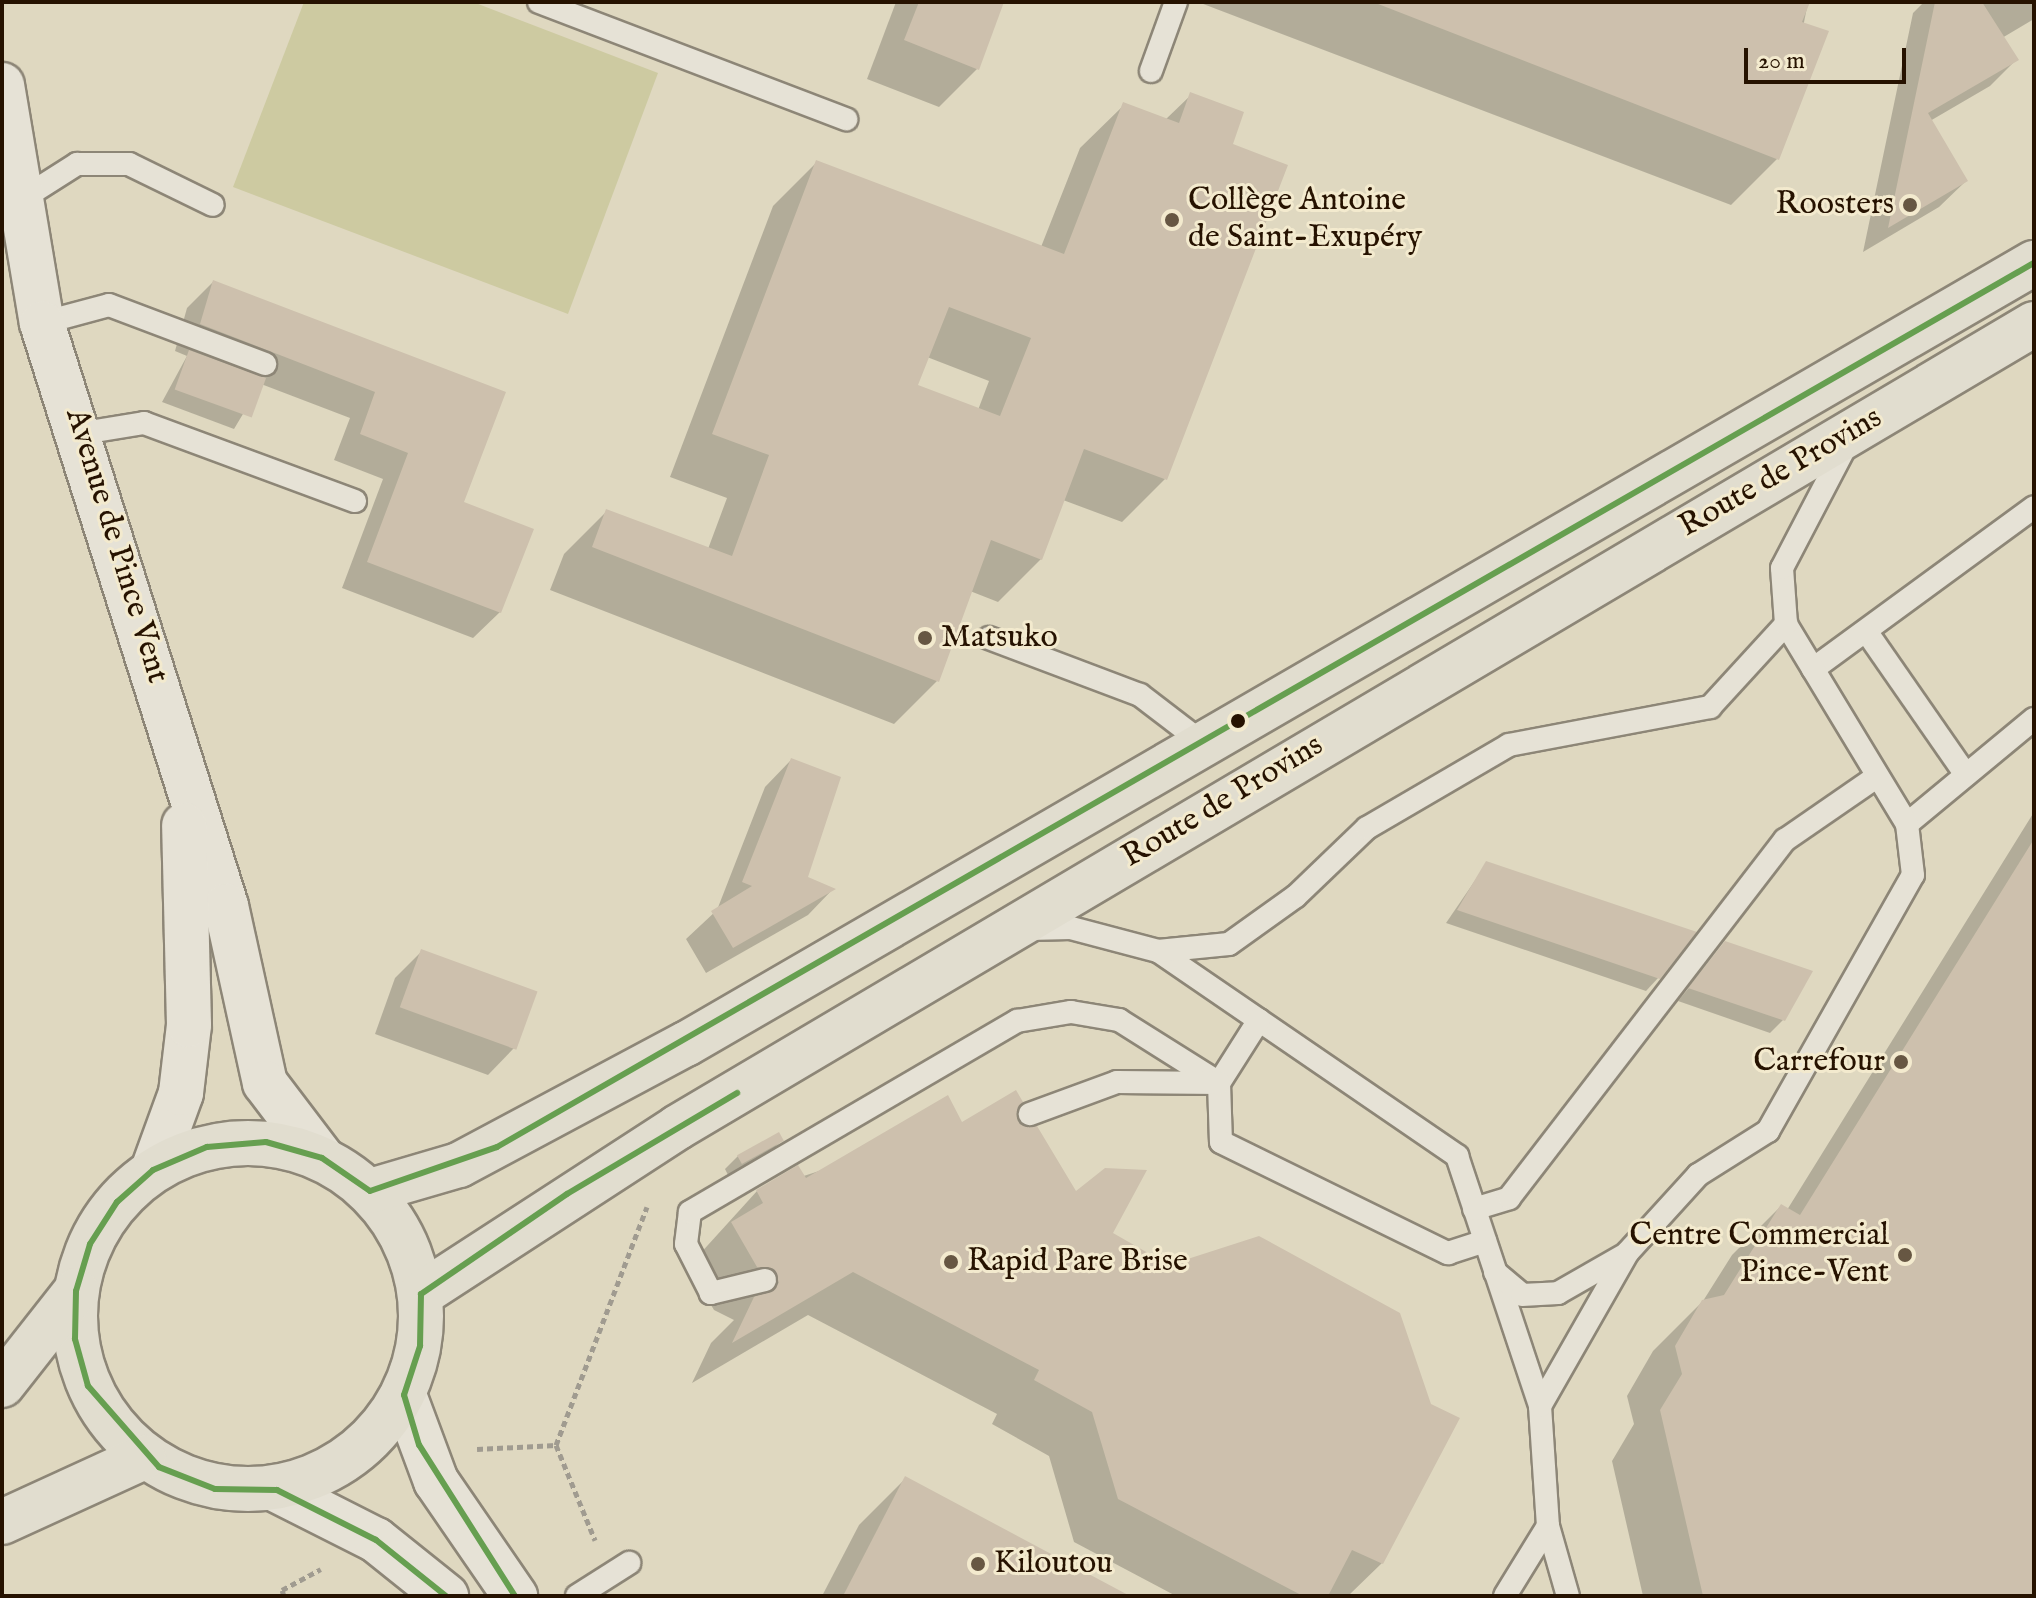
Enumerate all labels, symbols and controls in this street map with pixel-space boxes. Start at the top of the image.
scale bar [1748,32,1910,82]
text: 20 m [1758,46,1805,77]
place label: Collège Antoine de Saint-Exupéry [1188,183,1422,258]
place label: Roosters [1775,186,1894,224]
marker: Roosters [1901,196,1919,214]
marker: Collège Antoine de Saint-Exupéry [1163,211,1181,229]
street label: Route de Provins [1673,399,1889,547]
street label: Avenue de Pince Vent [56,404,176,688]
place label: Matsuko [941,619,1058,657]
marker: Matsuko [916,629,934,647]
unlabelled marker [1230,713,1246,729]
street label: Route de Provins [1116,727,1330,877]
place label: Carrefour [1753,1043,1885,1081]
marker: Carrefour [1892,1053,1910,1071]
place label: Centre Commercial Pince-Vent [1629,1218,1889,1293]
place label: Rapid Pare Brise [967,1243,1188,1281]
marker: Centre Commercial Pince-Vent [1896,1246,1914,1264]
marker: Rapid Pare Brise [942,1253,960,1271]
place label: Kiloutou [994,1545,1113,1583]
marker: Kiloutou [969,1555,987,1573]

